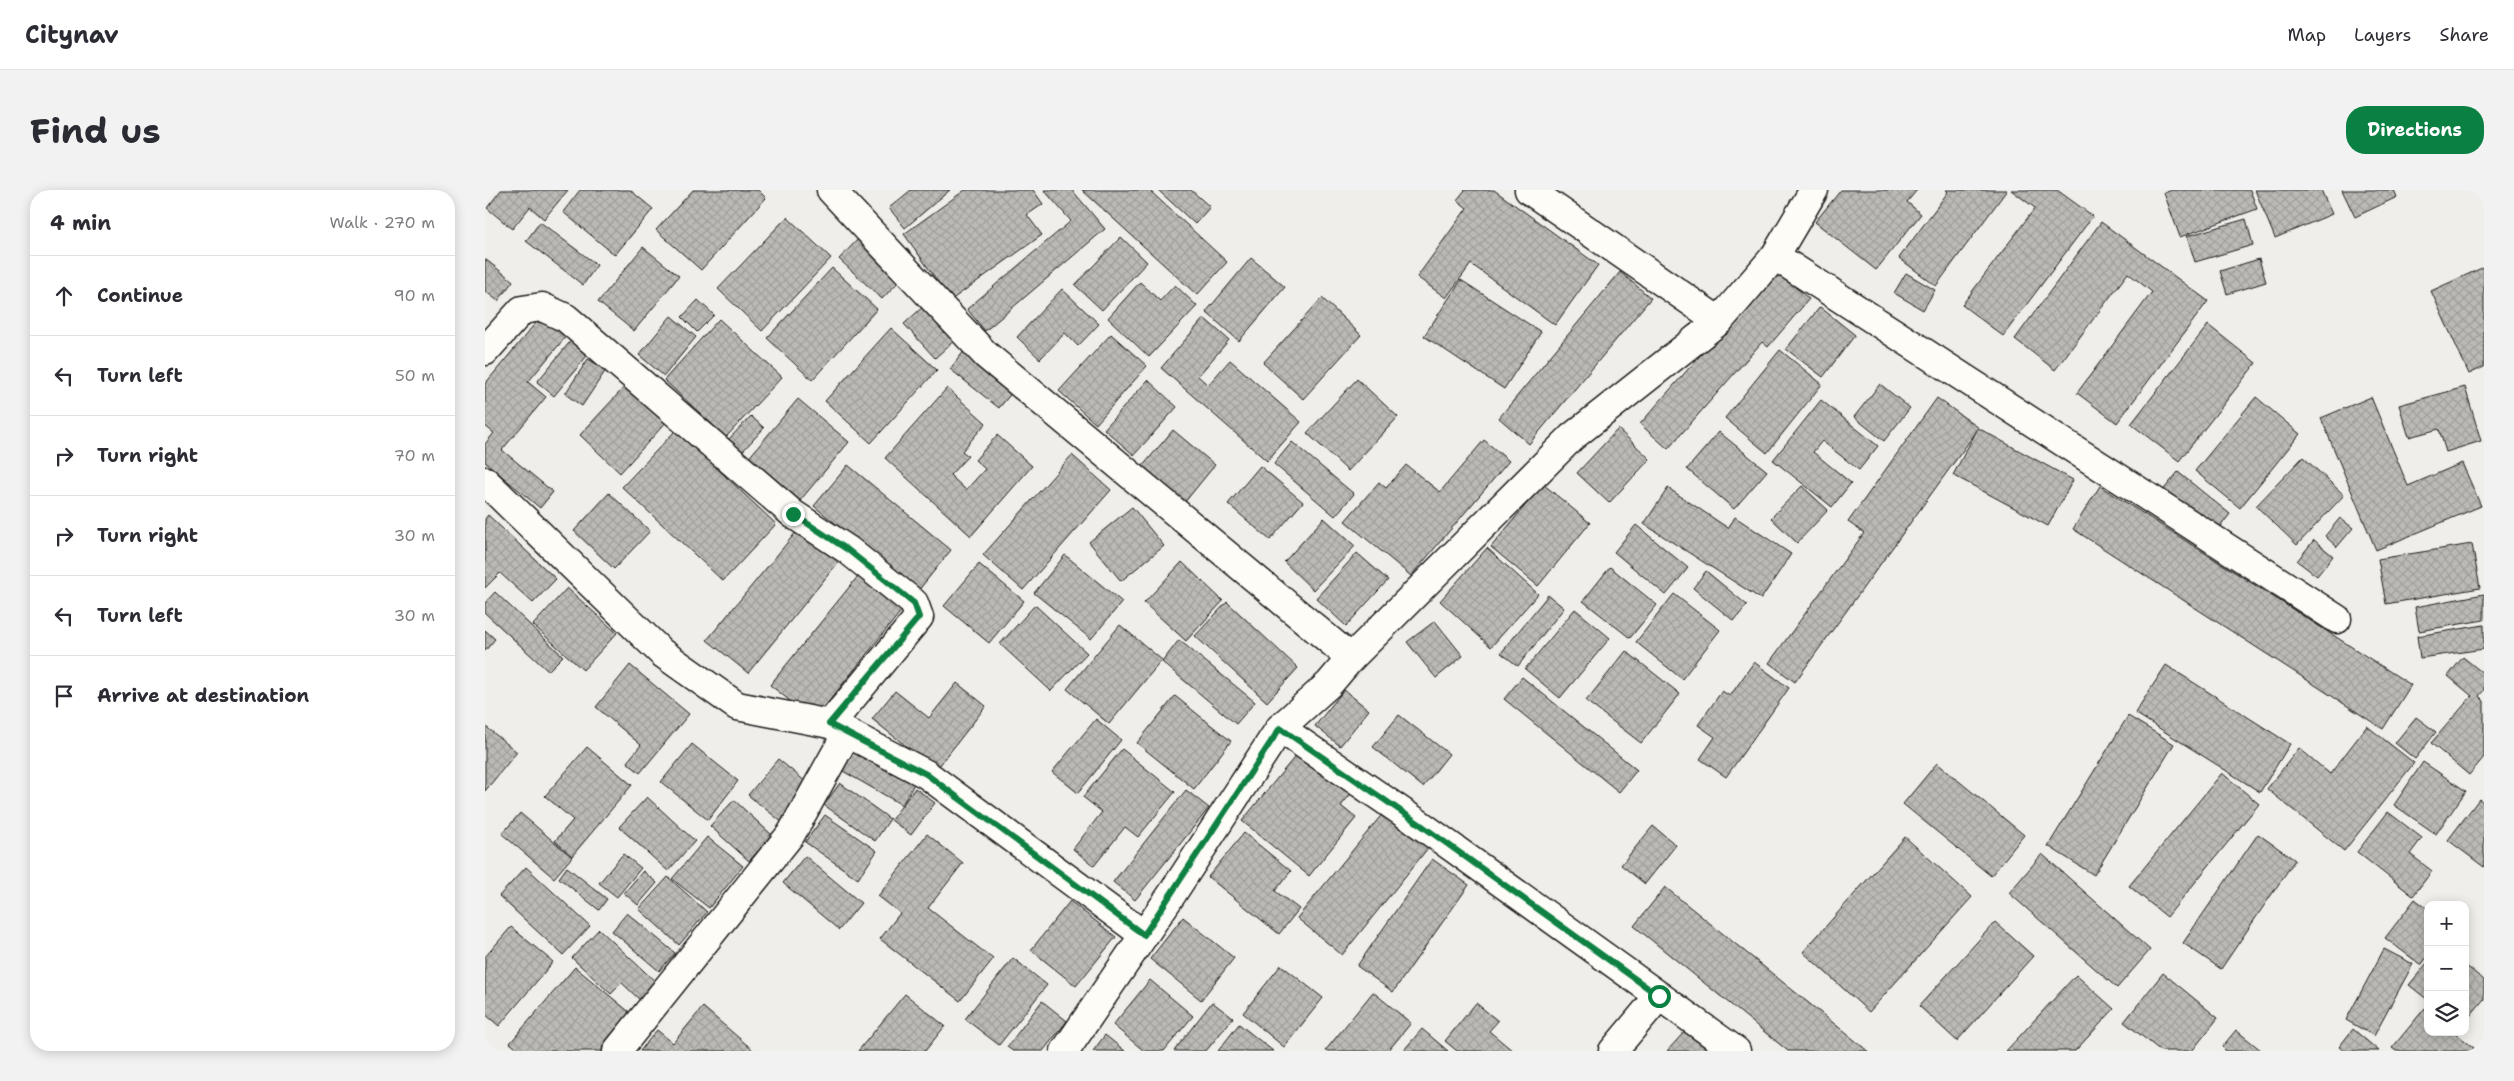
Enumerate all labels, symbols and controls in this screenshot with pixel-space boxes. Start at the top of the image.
text: Citynav [25,19,119,51]
text: Map [2288,23,2326,47]
text: Layers [2354,23,2411,47]
text: Share [2439,23,2489,47]
button: Directions [2346,106,2484,154]
text: Find us [30,107,161,154]
text: 4 min [50,209,111,237]
text: Walk · 270 m [330,212,435,233]
icon: ahead [50,282,78,310]
text: Continue [97,283,183,308]
text: 90 m [394,285,435,306]
icon: left [50,362,78,390]
text: Turn left [97,363,183,388]
text: 50 m [395,365,435,386]
icon: right [50,442,78,470]
text: Turn right [97,443,198,468]
text: 70 m [394,445,435,466]
route end [782,503,805,526]
icon: right [50,522,78,550]
text: Turn right [97,523,198,548]
text: 30 m [394,525,435,546]
icon: left [50,602,78,630]
text: Turn left [97,603,183,628]
text: 30 m [394,605,435,626]
icon: arrive [50,682,78,710]
text: Arrive at destination [97,683,309,708]
map controls [2424,901,2469,1036]
button: + [2424,901,2469,946]
button: − [2424,946,2469,991]
route start [1648,985,1671,1008]
button: layers [2424,991,2469,1036]

